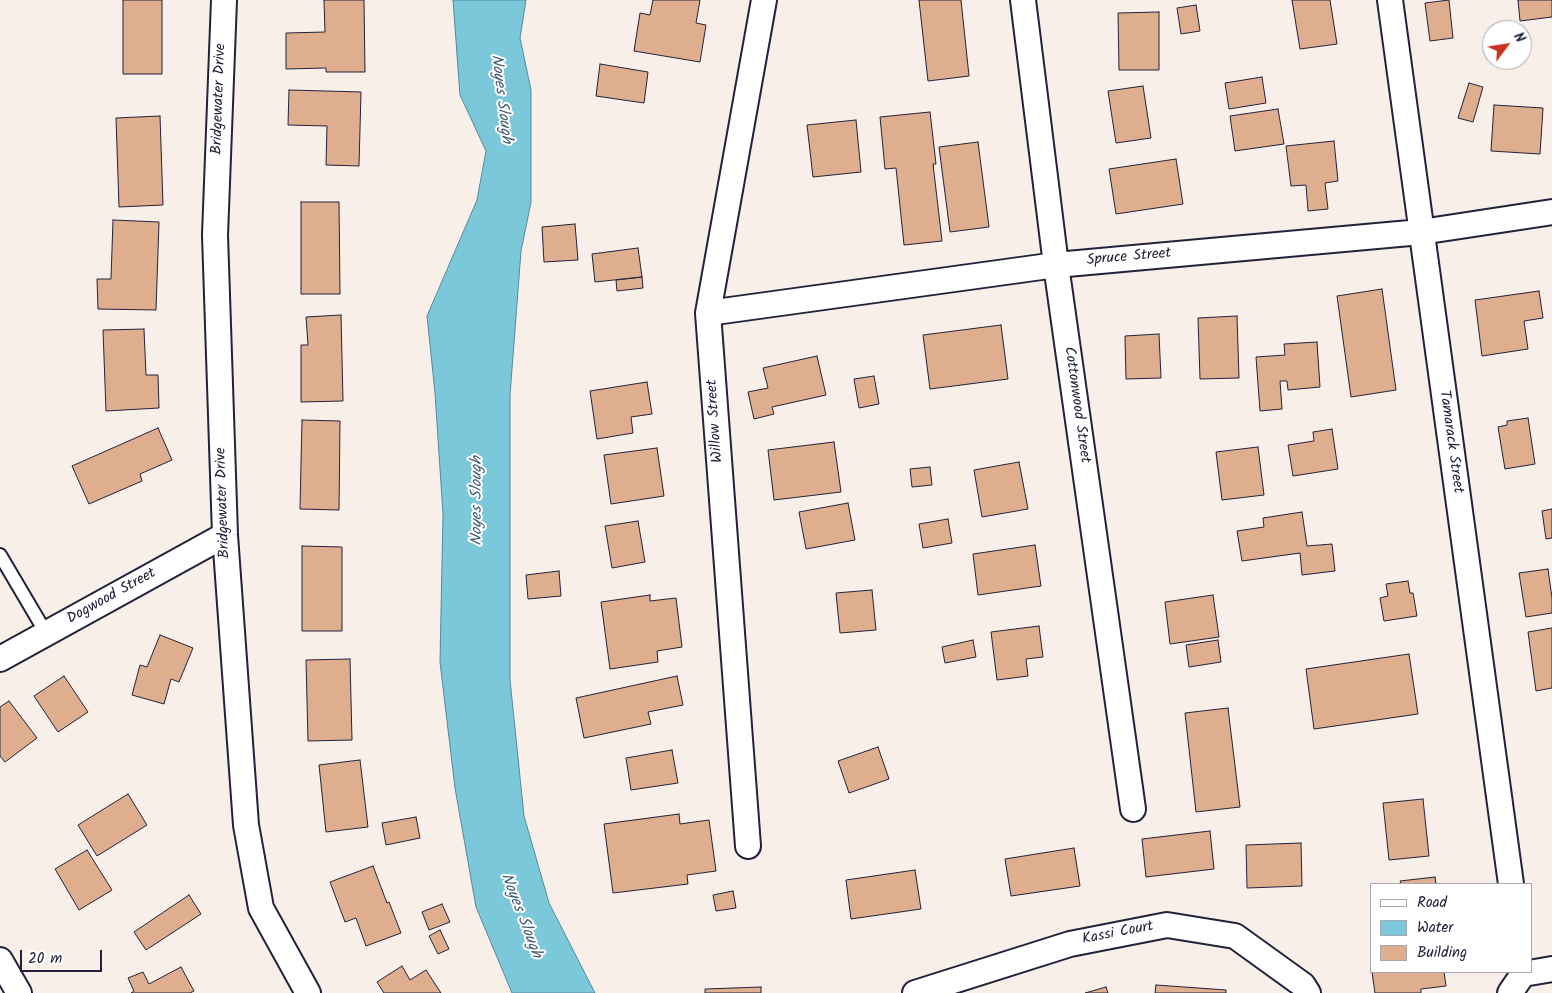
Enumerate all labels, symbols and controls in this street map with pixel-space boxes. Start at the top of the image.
north arrow [1482,20,1532,70]
text: N [1507,28,1531,47]
street label: Bridgewater Drive [209,43,231,155]
water label: Noyes Slough [485,53,515,145]
street label: Spruce Street [1086,245,1172,271]
street label: Cottonwood Street [1059,346,1093,464]
street label: Willow Street [704,379,728,463]
street label: Tamarack Street [1434,389,1466,495]
street label: Bridgewater Drive [213,447,235,559]
water label: Noyes Slough [468,456,488,546]
street label: Dogwood Street [64,565,160,629]
water label: Noyes Slough [495,871,545,961]
legend [1370,883,1532,973]
text: Road [1417,891,1447,915]
text: Water [1417,916,1453,940]
street label: Kassi Court [1081,918,1155,950]
scale bar [22,940,105,972]
text: Building [1417,941,1467,965]
text: 20 m [28,947,62,971]

